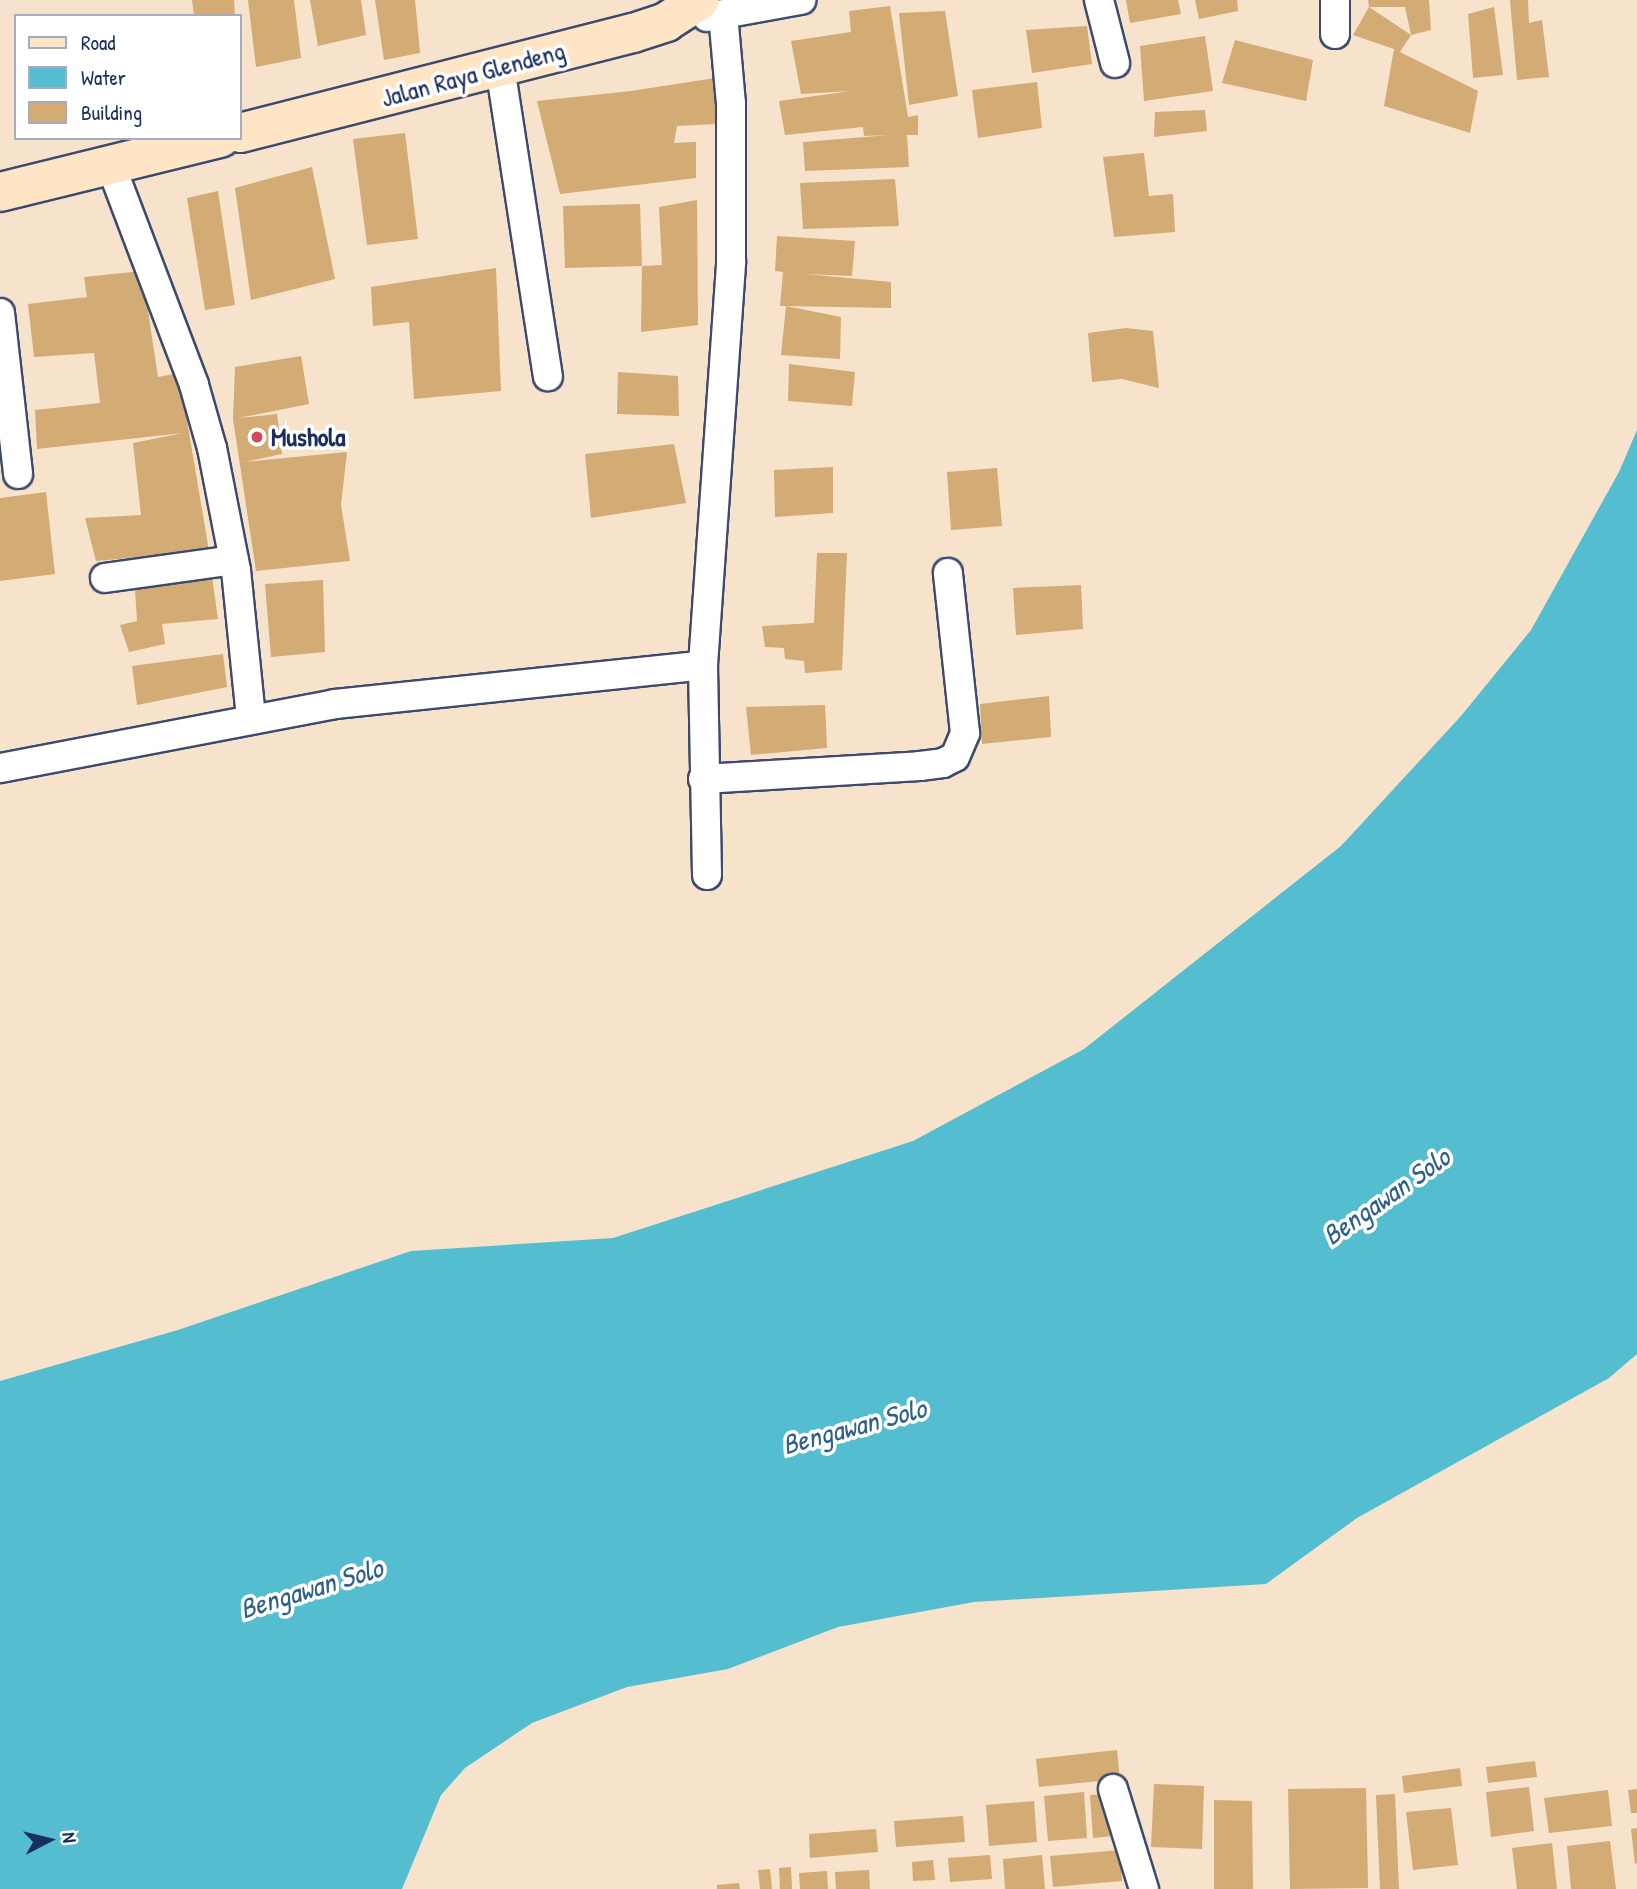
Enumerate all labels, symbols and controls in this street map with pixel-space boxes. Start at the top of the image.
legend [14,14,242,140]
text: Road [81,28,115,57]
street label: Jalan Raya Glendeng [378,34,568,114]
text: Water [81,63,126,92]
text: Building [81,98,142,127]
place label: Mushola [271,421,345,453]
marker: Mushola [249,429,265,445]
water label: Bengawan Solo [1316,1140,1456,1252]
water label: Bengawan Solo [778,1391,930,1461]
water label: Bengawan Solo [236,1550,386,1626]
north arrow [14,1805,84,1875]
text: N [56,1831,83,1844]

